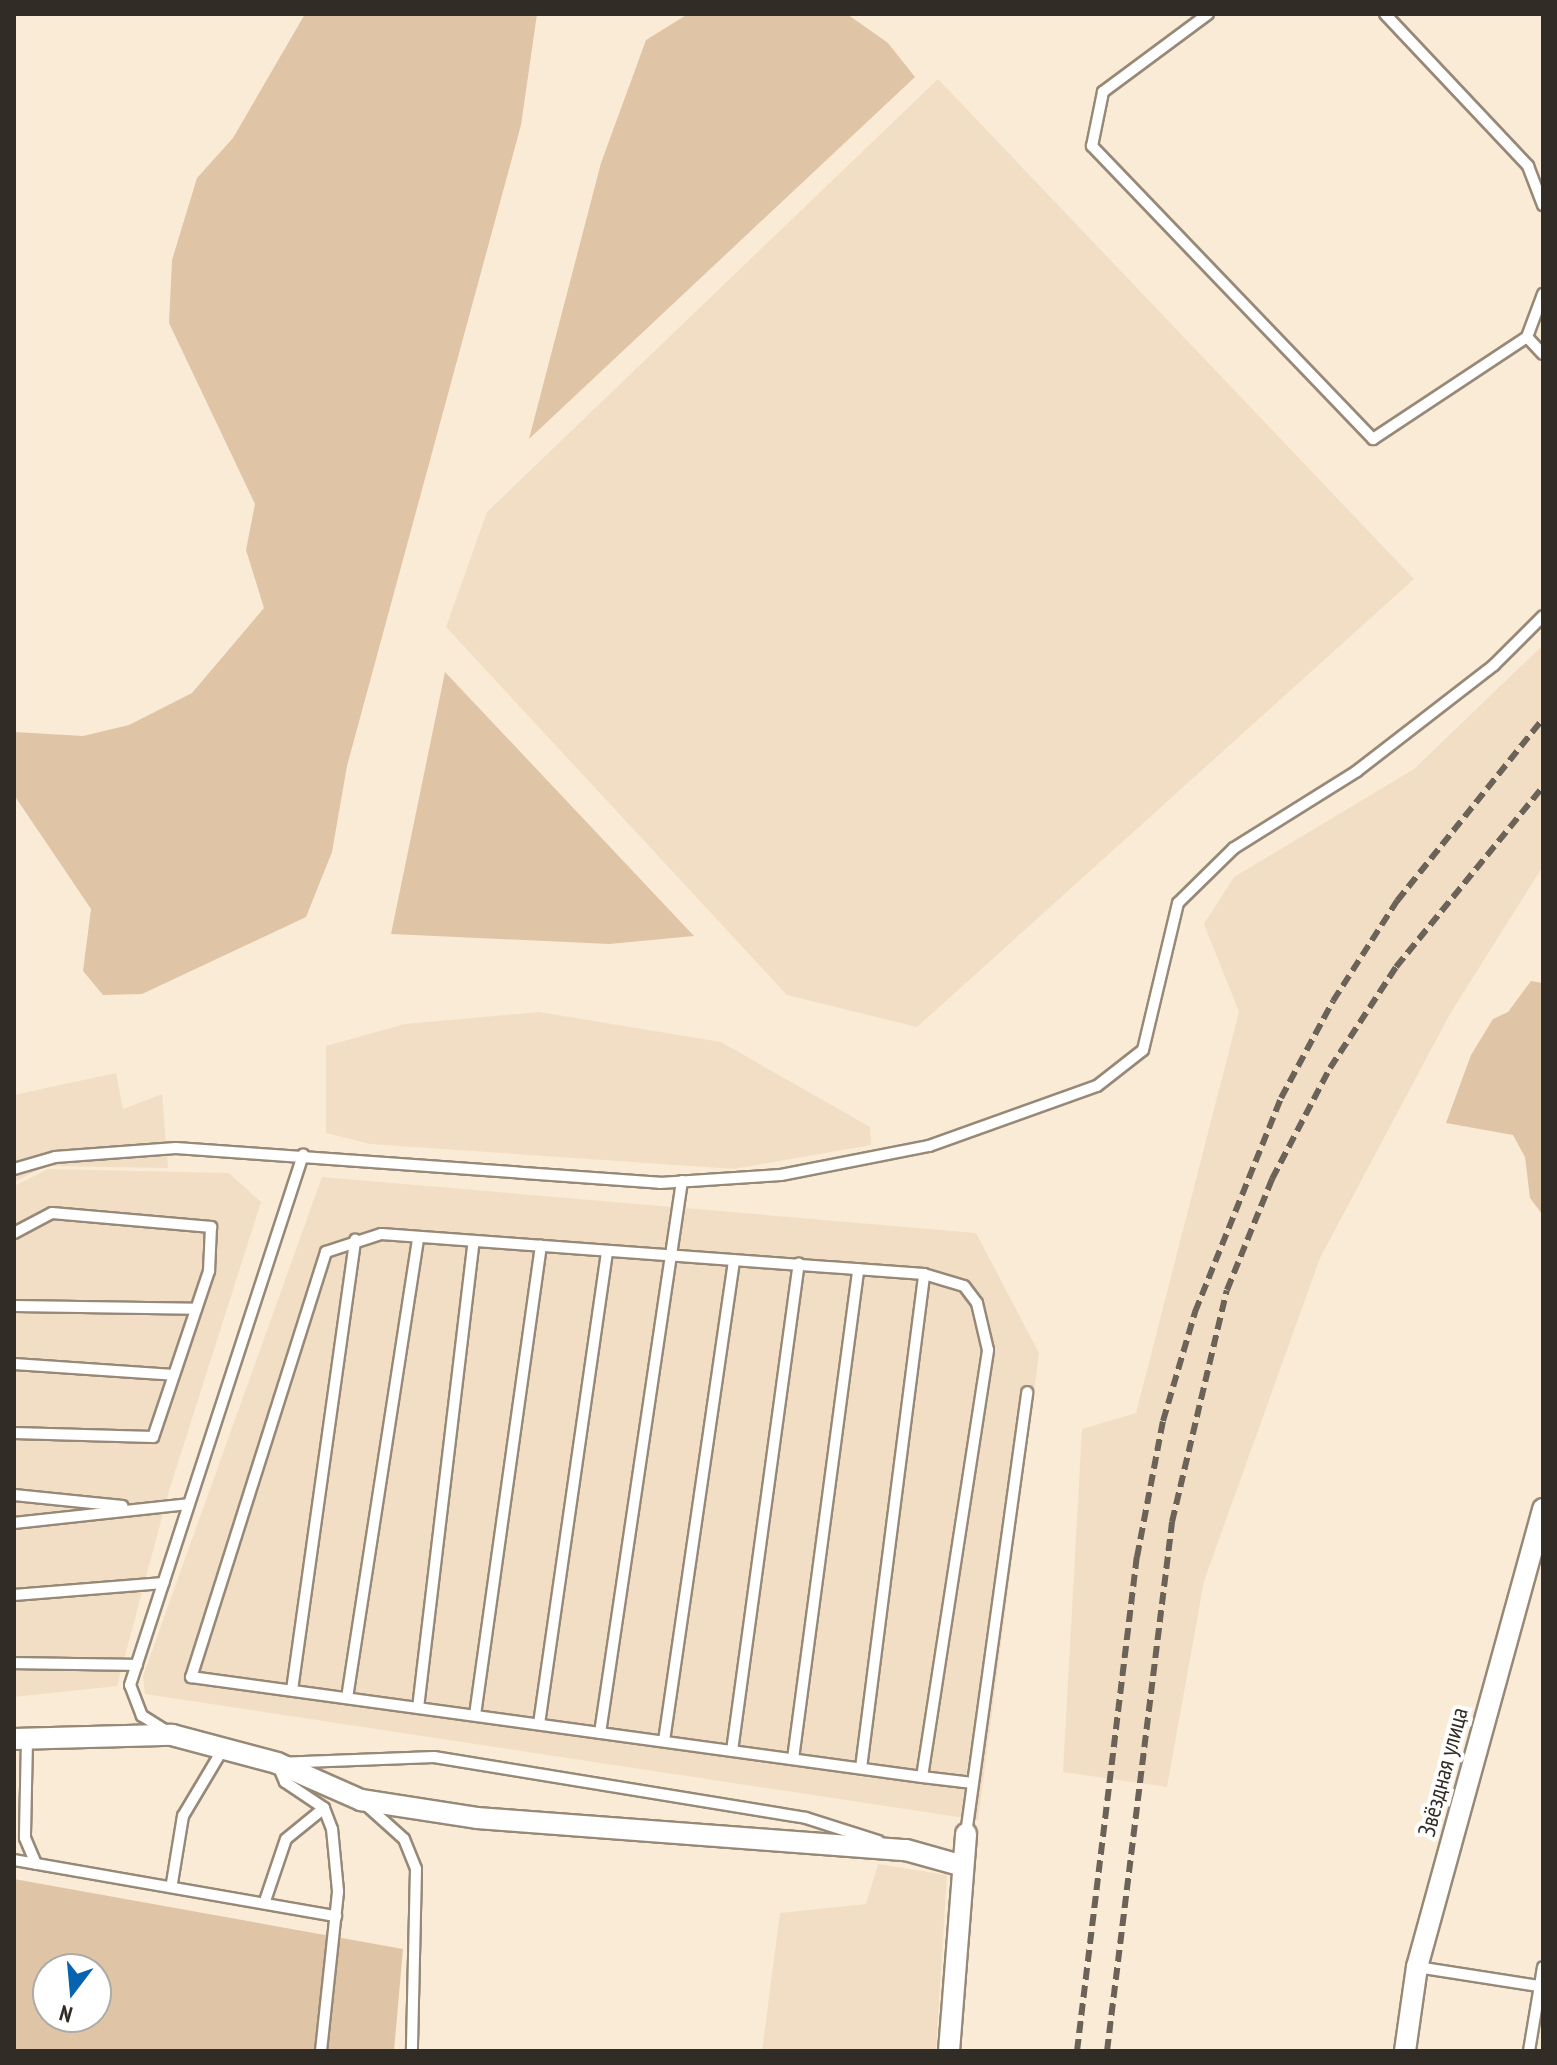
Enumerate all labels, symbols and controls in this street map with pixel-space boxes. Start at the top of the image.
street label: Звёздная улица [1412,1704,1474,1840]
north arrow [32,1953,112,2033]
text: N [56,1999,76,2029]

